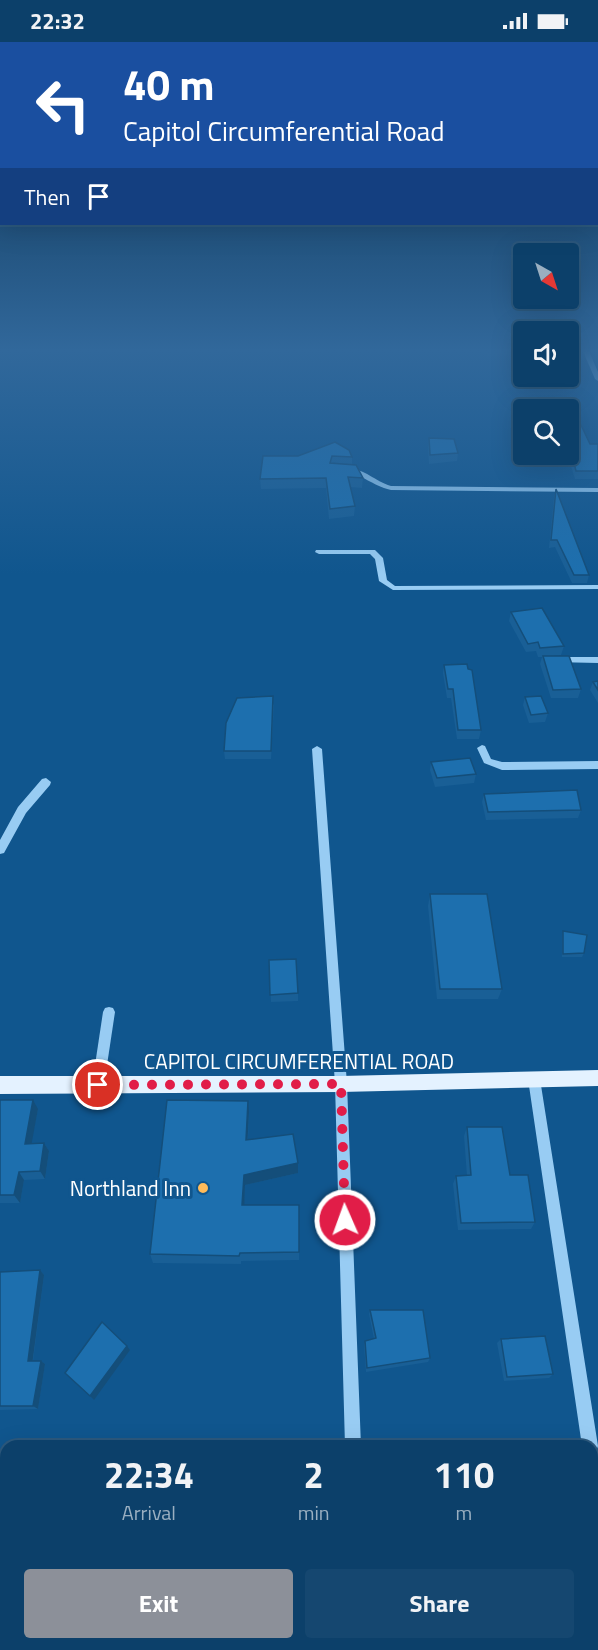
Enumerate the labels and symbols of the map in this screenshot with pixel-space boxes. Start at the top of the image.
north arrow [513,243,579,309]
street label: CAPITOL CIRCUMFERENTIAL ROAD [144,1045,454,1077]
pin [72,1059,123,1110]
place label: Northland Inn [70,1172,191,1204]
marker: Northland Inn [196,1181,210,1195]
position arrow [313,1188,377,1252]

